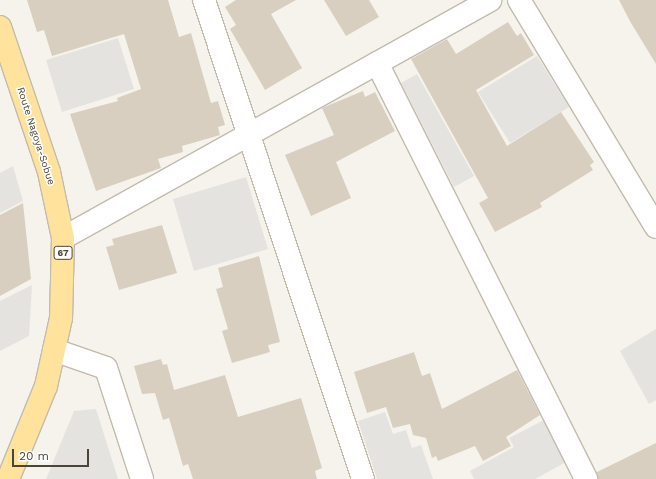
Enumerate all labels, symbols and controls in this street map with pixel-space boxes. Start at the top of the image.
street label: Route Nagoya-Sobue [15,86,57,186]
road number: 67 [53,246,73,260]
scale bar [14,441,91,467]
text: 20 m [19,449,49,463]

